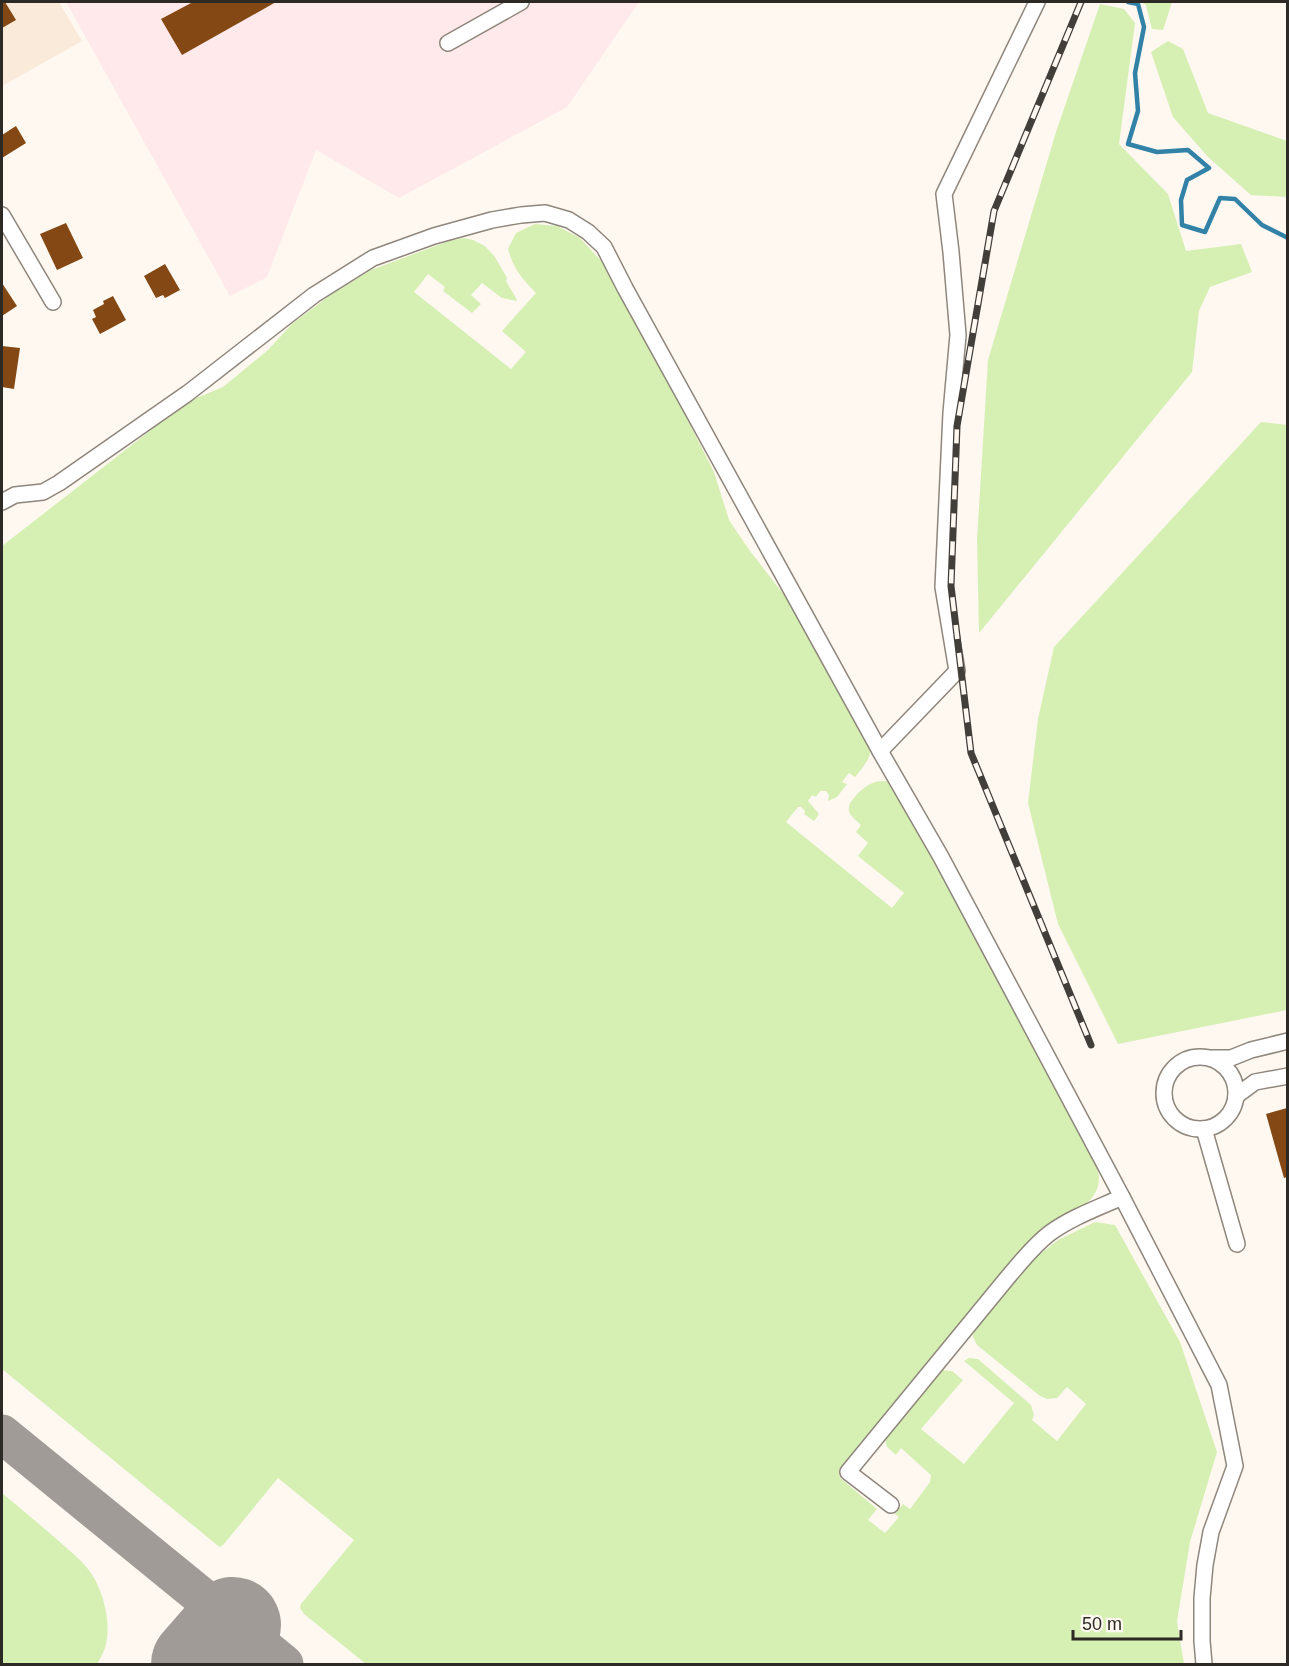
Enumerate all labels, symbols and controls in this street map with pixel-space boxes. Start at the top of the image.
scale bar [1073,1603,1181,1641]
text: 50 m [1082,1614,1122,1634]

